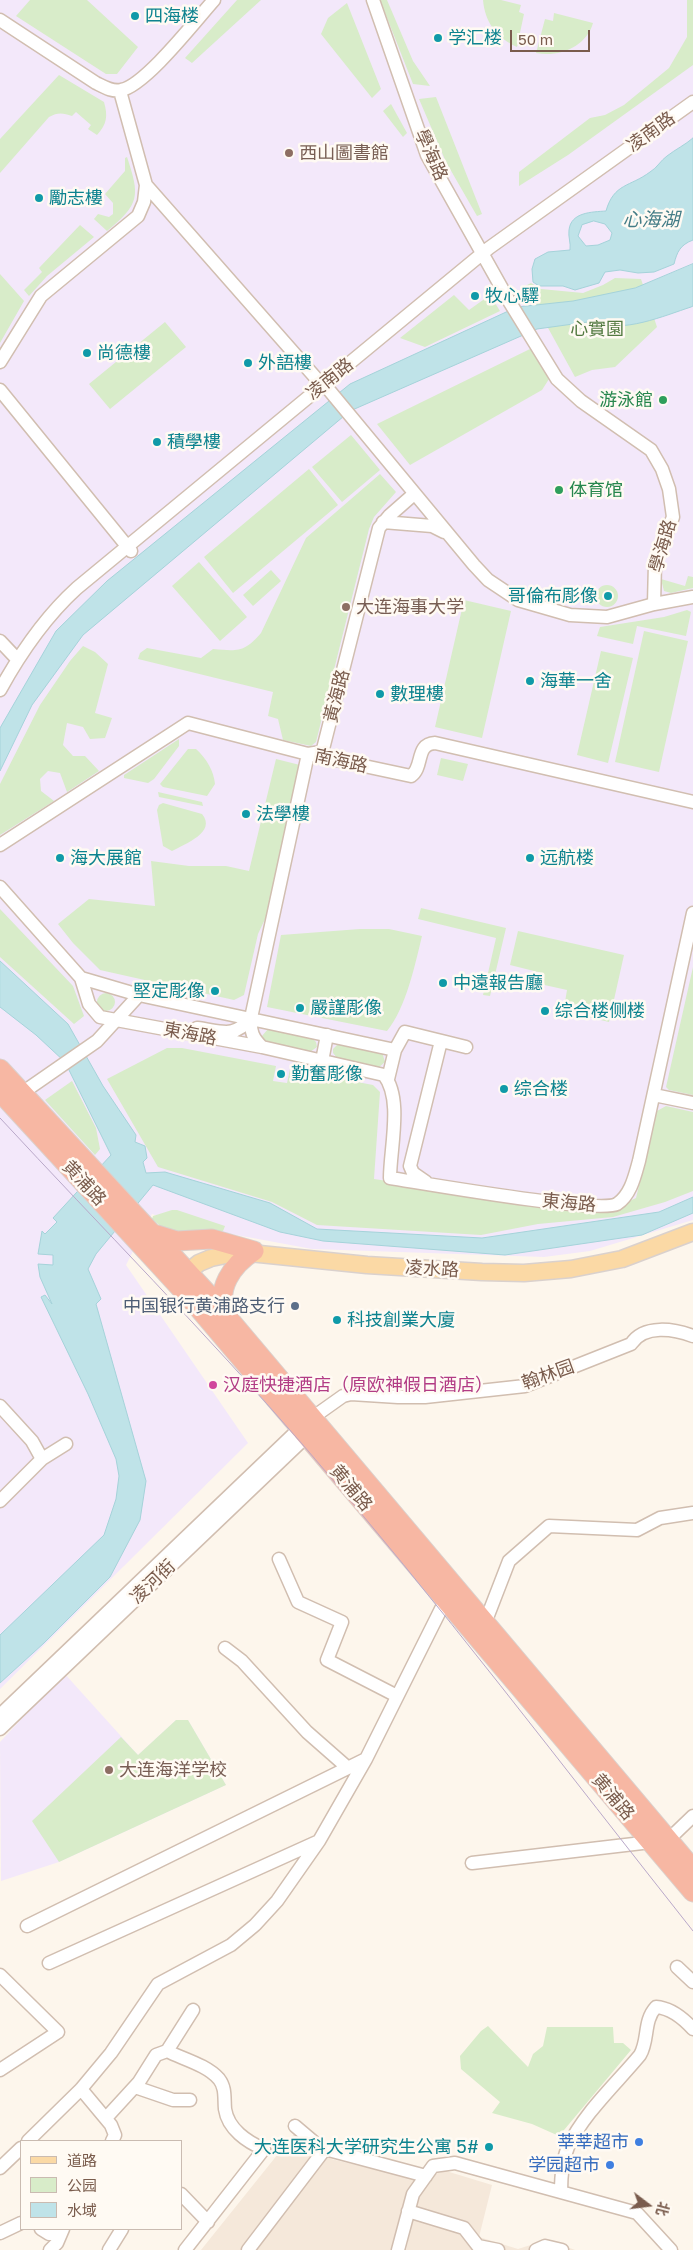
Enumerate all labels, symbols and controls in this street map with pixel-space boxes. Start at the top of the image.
place label: 四海楼 [145,5,199,27]
marker: 四海楼 [129,10,141,22]
scale bar [513,20,593,52]
place label: 学汇楼 [448,27,502,49]
text: 50 m [518,30,553,48]
marker: 学汇楼 [432,32,444,44]
street label: 凌南路 [623,107,679,157]
street label: 學海路 [410,126,452,184]
place label: 西山圖書館 [299,142,389,164]
marker: 西山圖書館 [283,147,295,159]
place label: 勵志樓 [49,187,103,209]
marker: 勵志樓 [33,192,45,204]
water label: 心海湖 [623,209,679,231]
place label: 牧心驛 [485,285,539,307]
marker: 牧心驛 [469,290,481,302]
park label: 心實園 [570,318,624,340]
place label: 尚德樓 [97,342,151,364]
marker: 尚德樓 [81,347,93,359]
place label: 外語樓 [258,352,312,374]
street label: 凌南路 [302,354,358,404]
marker: 外語樓 [242,357,254,369]
place label: 游泳館 [599,389,653,411]
marker: 游泳館 [657,394,669,406]
place label: 積學樓 [167,431,221,453]
marker: 積學樓 [151,436,163,448]
place label: 体育馆 [569,479,623,501]
marker: 体育馆 [553,484,565,496]
street label: 學海路 [645,517,681,575]
place label: 哥倫布彫像 [508,585,598,607]
marker: 哥倫布彫像 [602,590,614,602]
place label: 大连海事大学 [356,596,464,618]
marker: 大连海事大学 [340,601,352,613]
street label: 黃海路 [320,667,354,725]
place label: 海華一舍 [540,670,612,692]
marker: 海華一舍 [524,675,536,687]
place label: 數理樓 [390,683,444,705]
marker: 數理樓 [374,688,386,700]
street label: 南海路 [312,745,370,777]
place label: 法學樓 [256,803,310,825]
marker: 法學樓 [240,808,252,820]
place label: 海大展館 [70,847,142,869]
place label: 远航楼 [540,847,594,869]
marker: 海大展館 [54,852,66,864]
marker: 远航楼 [524,852,536,864]
place label: 中遠報告廳 [453,972,543,994]
marker: 中遠報告廳 [437,977,449,989]
place label: 堅定彫像 [133,980,205,1002]
marker: 堅定彫像 [209,985,221,997]
place label: 嚴謹彫像 [310,997,382,1019]
place label: 综合楼侧楼 [555,1000,645,1022]
marker: 嚴謹彫像 [294,1002,306,1014]
marker: 综合楼侧楼 [539,1005,551,1017]
street label: 東海路 [161,1018,219,1050]
place label: 勤奮彫像 [291,1063,363,1085]
marker: 勤奮彫像 [275,1068,287,1080]
place label: 综合楼 [514,1078,568,1100]
marker: 综合楼 [498,1083,510,1095]
street label: 黄浦路 [58,1156,110,1210]
street label: 東海路 [541,1190,597,1216]
street label: 凌水路 [404,1257,460,1281]
place label: 中国银行黄浦路支行 [123,1295,285,1317]
marker: 中国银行黄浦路支行 [289,1300,301,1312]
place label: 科技創業大廈 [347,1309,455,1331]
marker: 科技創業大廈 [331,1314,343,1326]
street label: 翰林园 [519,1356,577,1394]
place label: 汉庭快捷酒店（原欧神假日酒店） [223,1374,493,1396]
marker: 汉庭快捷酒店（原欧神假日酒店） [207,1379,219,1391]
street label: 黄浦路 [325,1460,377,1516]
street label: 凌河街 [126,1555,180,1609]
place label: 大连海洋学校 [119,1759,227,1781]
marker: 大连海洋学校 [103,1764,115,1776]
street label: 黄浦路 [587,1769,639,1825]
place label: 莘莘超市 [557,2131,629,2153]
place label: 大连医科大学研究生公寓 5# [254,2136,479,2158]
marker: 莘莘超市 [633,2136,645,2148]
legend [20,2140,182,2230]
marker: 大连医科大学研究生公寓 5# [483,2141,495,2153]
text: 道路 [67,2151,97,2169]
place label: 学园超市 [528,2154,600,2176]
marker: 学园超市 [604,2159,616,2171]
text: 公园 [67,2176,97,2194]
north arrow [623,2180,673,2230]
text: 北 [653,2200,673,2218]
text: 水域 [67,2201,97,2219]

